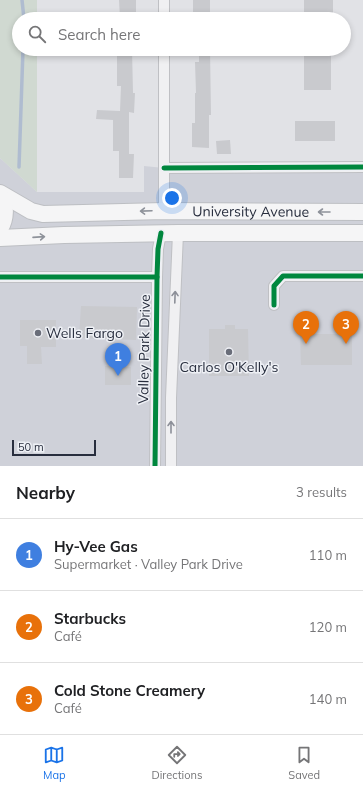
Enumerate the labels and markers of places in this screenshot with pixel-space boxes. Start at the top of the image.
pin: 2 [293,311,319,344]
pin: 3 [333,311,359,344]
place label: Wells Fargo [46,324,123,342]
marker: Wells Fargo [33,328,43,338]
pin: 1 [105,343,131,376]
marker: Carlos O'Kelly's [224,347,234,357]
place label: Carlos O'Kelly's [179,358,279,376]

